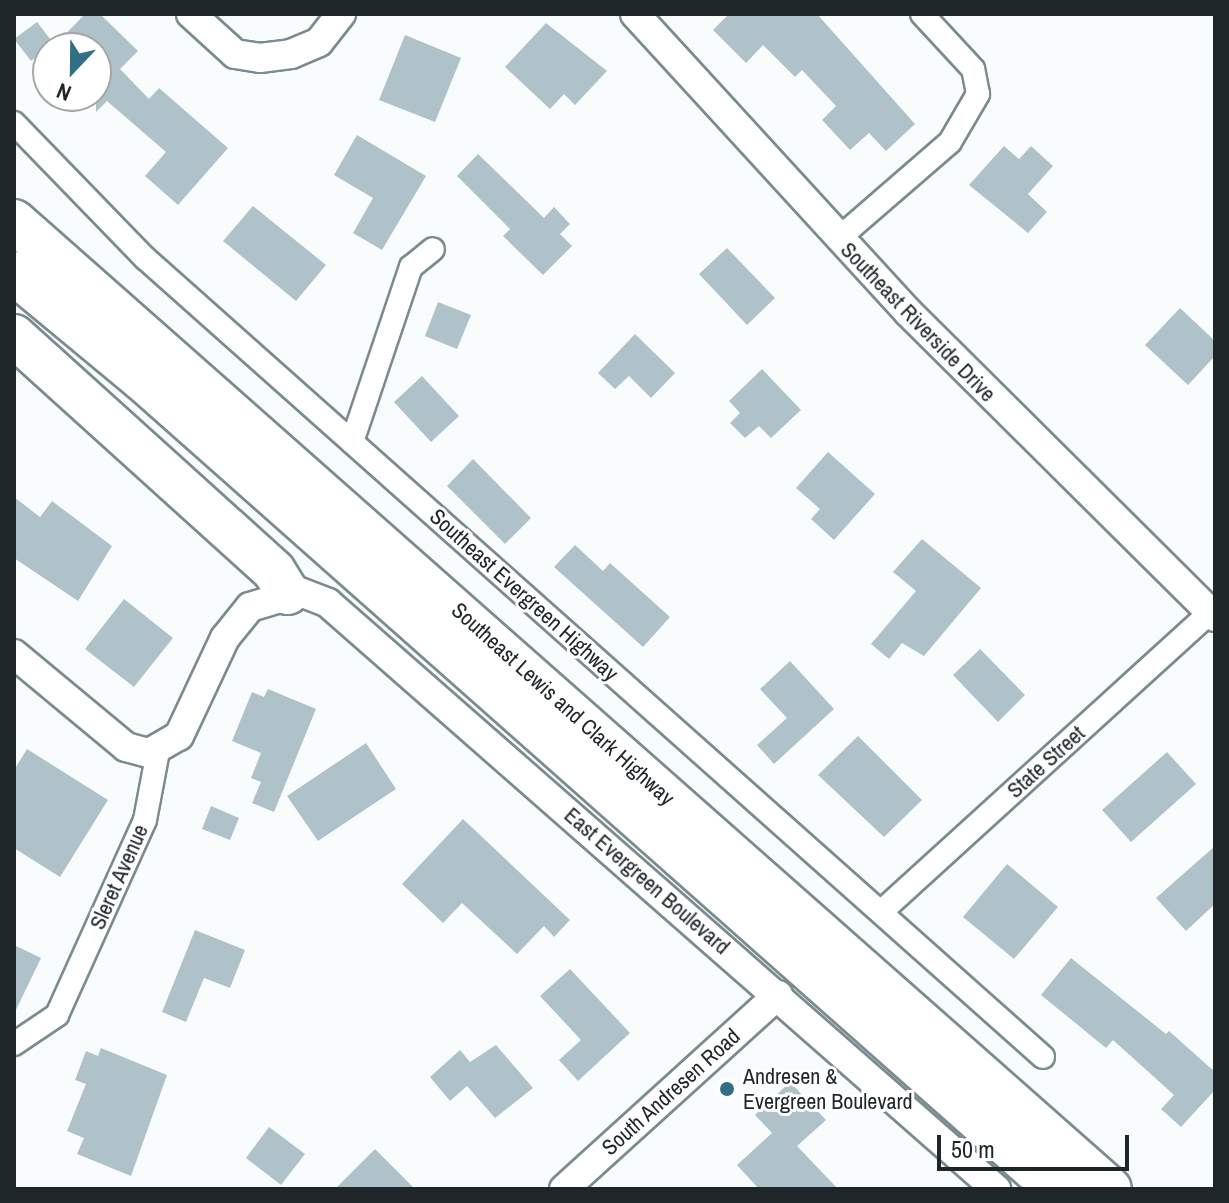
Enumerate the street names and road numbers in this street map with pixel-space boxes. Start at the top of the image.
street label: Southeast Riverside Drive [835,237,1001,407]
street label: Southeast Evergreen Highway [424,503,624,687]
street label: Southeast Lewis and Clark Highway [446,597,680,811]
street label: State Street [1002,720,1090,804]
street label: East Evergreen Boulevard [559,802,735,960]
street label: Sleret Avenue [84,820,154,934]
street label: South Andresen Road [596,1023,746,1161]

